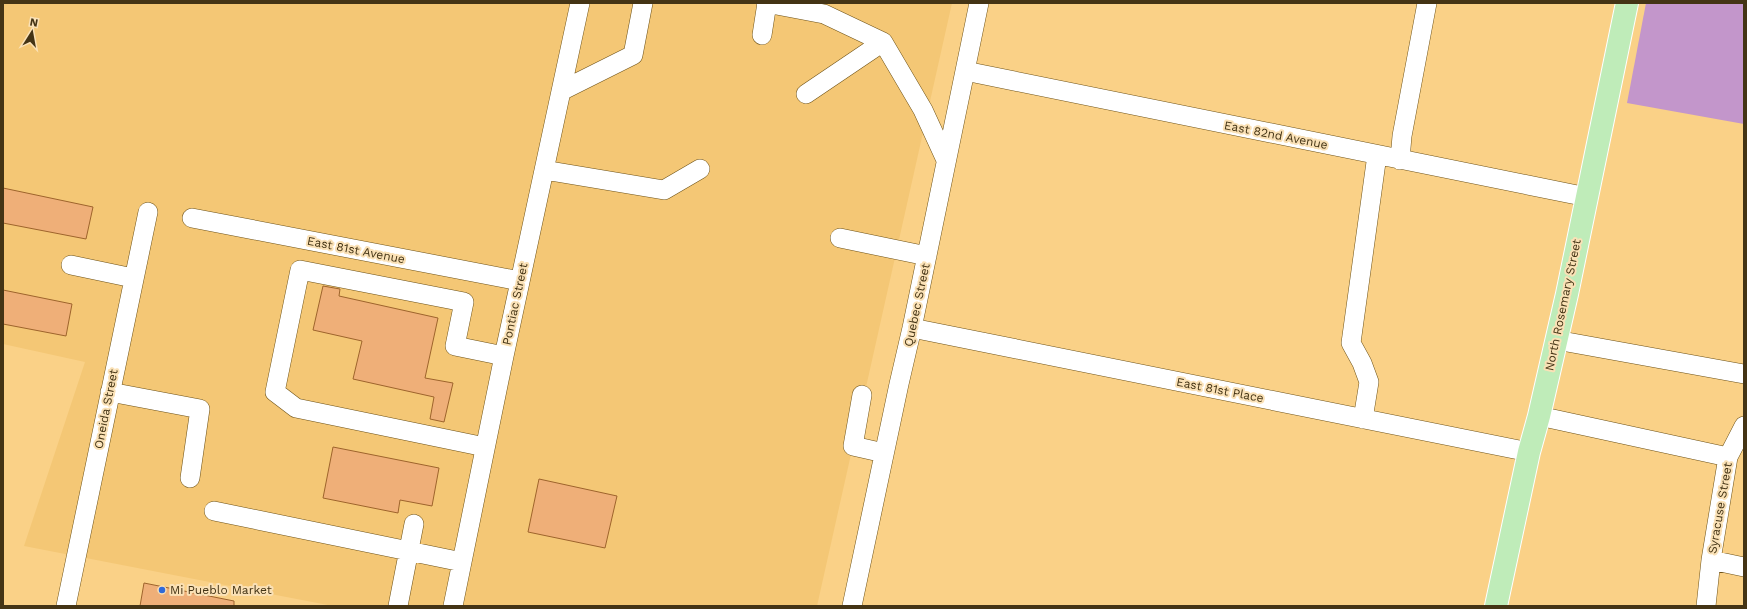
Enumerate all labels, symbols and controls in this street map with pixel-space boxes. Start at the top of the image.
north arrow [12,12,52,52]
text: N [29,16,39,30]
street label: East 82nd Avenue [1223,118,1329,152]
street label: East 81st Avenue [306,234,406,266]
street label: North Rosemary Street [1542,238,1584,372]
street label: Pontiac Street [499,262,531,346]
street label: Quebec Street [901,262,933,348]
street label: Oneida Street [91,368,121,450]
street label: East 81st Place [1175,375,1265,405]
street label: Syracuse Street [1705,461,1735,555]
place label: Mi Pueblo Market [170,583,272,597]
marker: Mi Pueblo Market [157,585,167,595]

